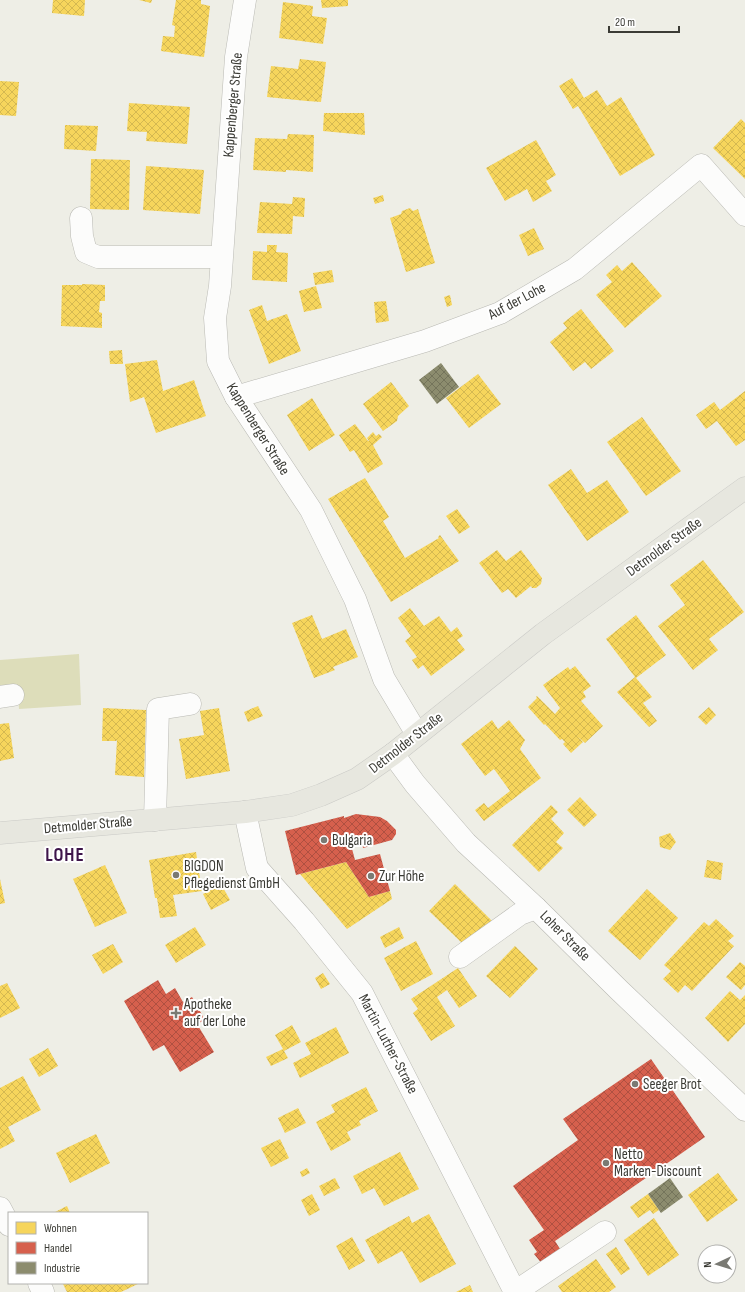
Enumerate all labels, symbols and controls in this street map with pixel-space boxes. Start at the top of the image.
scale bar [609,8,679,34]
text: 20 m [615,15,635,30]
street label: Kappenberger Straße [219,52,247,158]
street label: Auf der Lohe [484,278,549,325]
street label: Kappenberger Straße [222,379,294,479]
street label: Detmolder Straße [623,513,705,581]
street label: Detmolder Straße [365,708,447,778]
street label: Detmolder Straße [43,812,133,838]
place label: Bulgaria [332,831,372,850]
marker: Bulgaria [319,835,329,845]
district label: LOHE [45,844,85,867]
place label: BIGDON Pflegedienst GmbH [184,857,280,893]
place label: Zur Höhe [379,867,424,886]
marker: BIGDON Pflegedienst GmbH [171,870,181,880]
marker: Zur Höhe [366,871,376,881]
street label: Loher Straße [536,907,594,965]
street label: Martin-Luther-Straße [354,991,422,1097]
place label: Apotheke auf der Lohe [183,995,246,1031]
marker: Apotheke auf der Lohe [171,1008,181,1018]
place label: Seeger Brot [643,1075,702,1094]
marker: Seeger Brot [630,1079,640,1089]
place label: Netto Marken-Discount [614,1145,702,1181]
marker: Netto Marken-Discount [601,1158,611,1168]
legend [8,1212,148,1284]
text: Wohnen [44,1221,77,1236]
text: Handel [44,1241,72,1256]
north arrow [697,1244,737,1284]
text: Industrie [44,1261,80,1276]
text: N [701,1261,714,1268]

